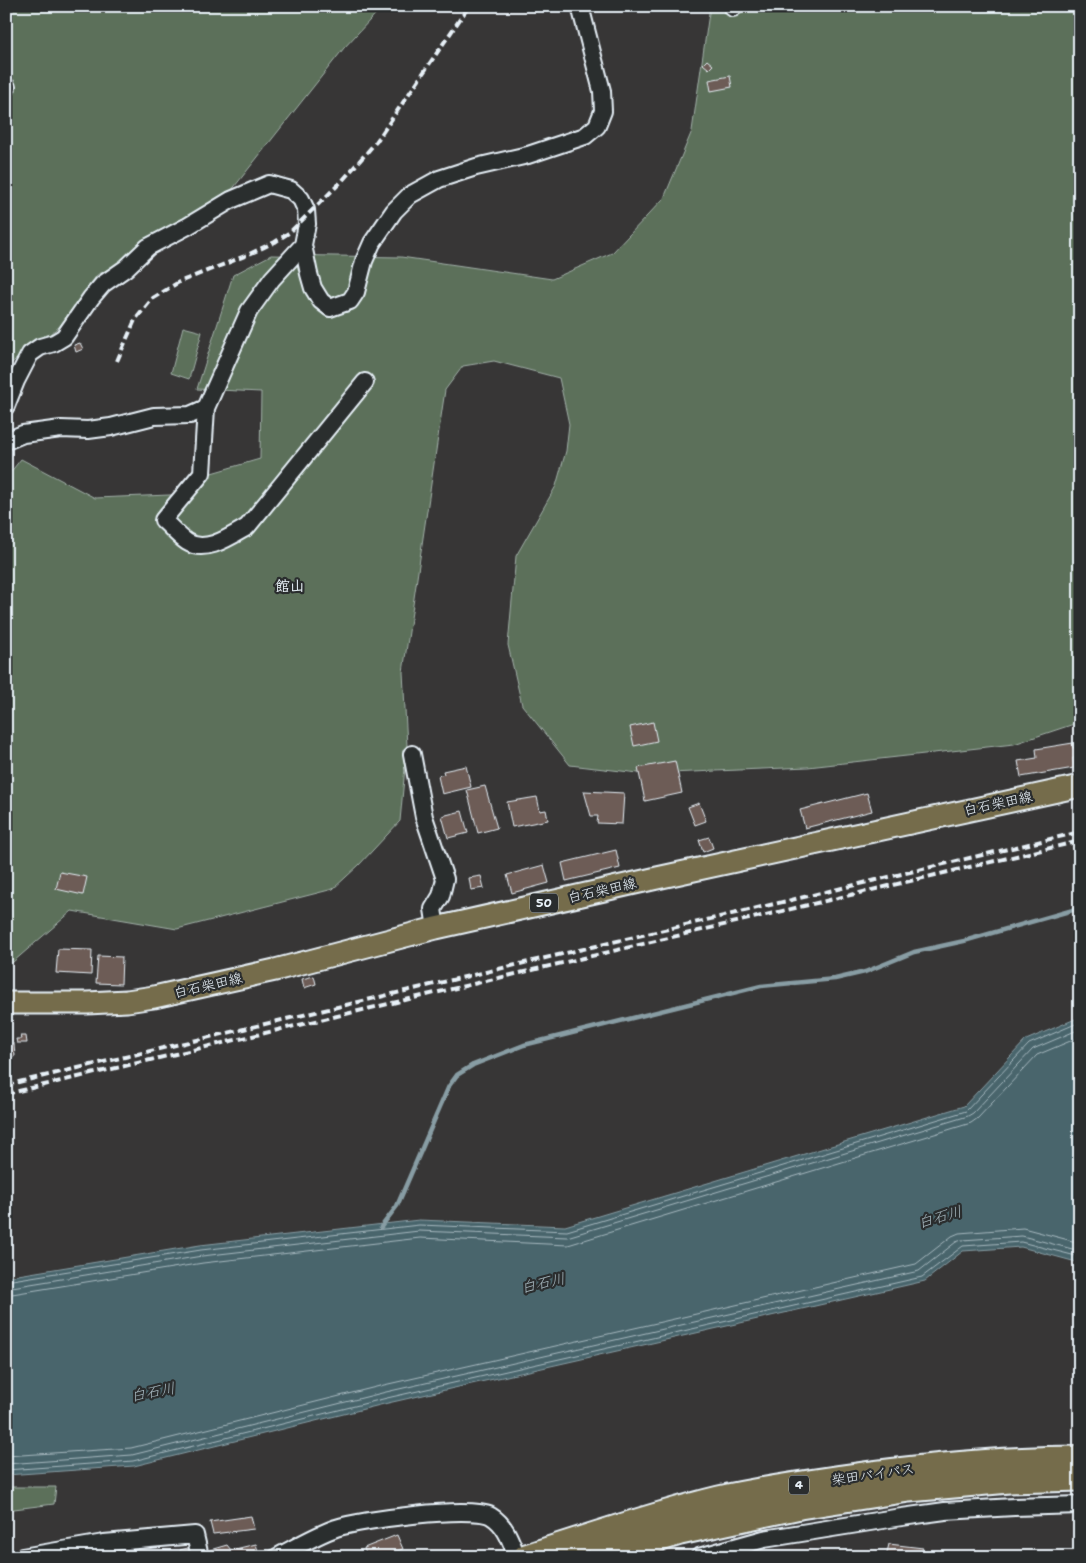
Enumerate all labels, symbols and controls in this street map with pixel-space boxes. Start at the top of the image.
district label: 館山 [275,576,305,596]
street label: 白石柴田線 [962,787,1034,819]
street label: 白石柴田線 [566,873,638,907]
road number: 50 [530,894,558,912]
street label: 白石柴田線 [172,968,244,1002]
water label: 白石川 [916,1201,964,1233]
water label: 白石川 [519,1268,567,1298]
water label: 白石川 [129,1378,177,1406]
street label: 柴田バイパス [830,1459,916,1489]
road number: 4 [789,1476,809,1494]

